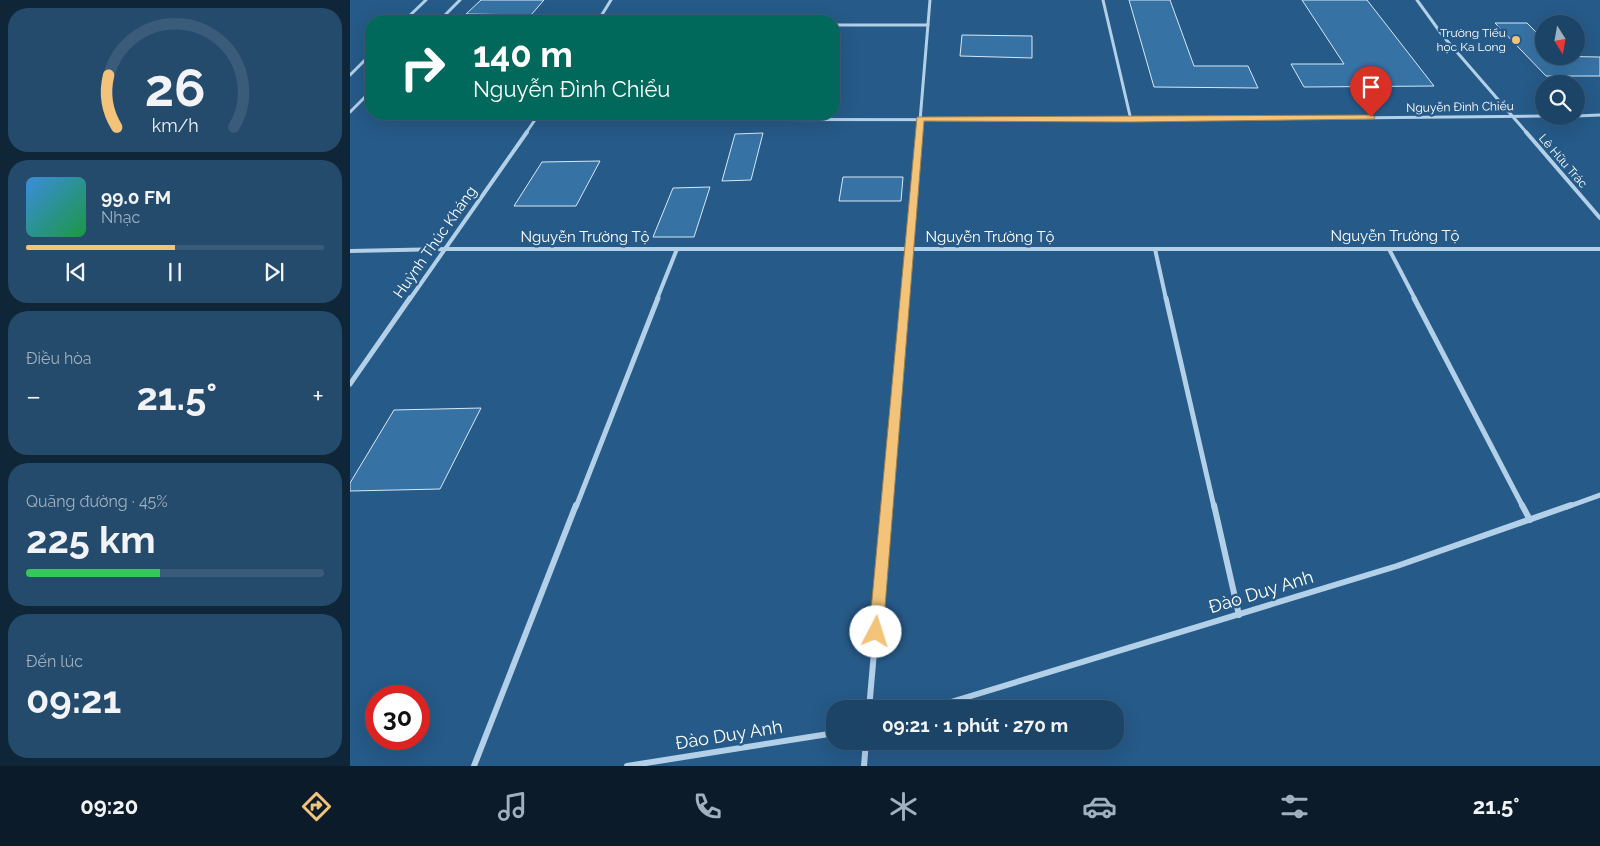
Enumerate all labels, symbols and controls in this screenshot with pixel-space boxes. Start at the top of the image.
north arrow [1535,15,1585,65]
map controls [1535,15,1585,125]
place label: Trường Tiểu học Ka Long [1436,26,1506,54]
text: 140 m [473,34,573,75]
marker: Trường Tiểu học Ka Long [1510,34,1522,46]
icon: right [390,35,455,100]
text: 26 [145,57,205,118]
pin [1350,66,1392,117]
icon: arrive [1357,73,1385,101]
button: search [1535,75,1585,125]
text: Nguyễn Đình Chiểu [473,76,670,102]
street label: Nguyễn Đình Chiểu [1406,99,1514,115]
text: km/h [151,115,199,136]
street label: Lê Hữu Trác [1536,131,1590,191]
street label: Huỳnh Thúc Kháng [390,183,480,301]
text: 99.0 FM [101,186,171,208]
text: Nhạc [101,208,140,227]
street label: Nguyễn Trường Tộ [1330,227,1460,245]
street label: Nguyễn Trường Tộ [520,228,650,246]
street label: Nguyễn Trường Tộ [925,228,1055,246]
icon: previous [62,258,90,286]
icon: pause [161,258,189,286]
icon: next [260,258,288,286]
text: Điều hòa [26,349,92,368]
text: 21.5° [136,374,217,419]
text: − [26,380,41,413]
text: + [312,380,324,413]
text: Quãng đường · 45% [26,492,168,511]
text: 225 km [26,517,156,562]
street label: Đào Duy Anh [1206,566,1316,617]
position arrow [849,605,901,657]
text: Đến lúc [26,652,83,671]
text: 09:21 [26,677,121,722]
speed limit sign: 30 [365,685,430,750]
text: 09:21 · 1 phút · 270 m [882,714,1068,736]
street label: Đào Duy Anh [674,716,784,753]
icon: directions [299,789,334,824]
icon: music [495,789,530,824]
icon: phone [690,789,725,824]
icon: climate [886,789,921,824]
icon: car [1082,789,1117,824]
icon: filters [1277,789,1312,824]
text: 09:20 [80,793,138,819]
text: 21.5° [1473,793,1520,819]

